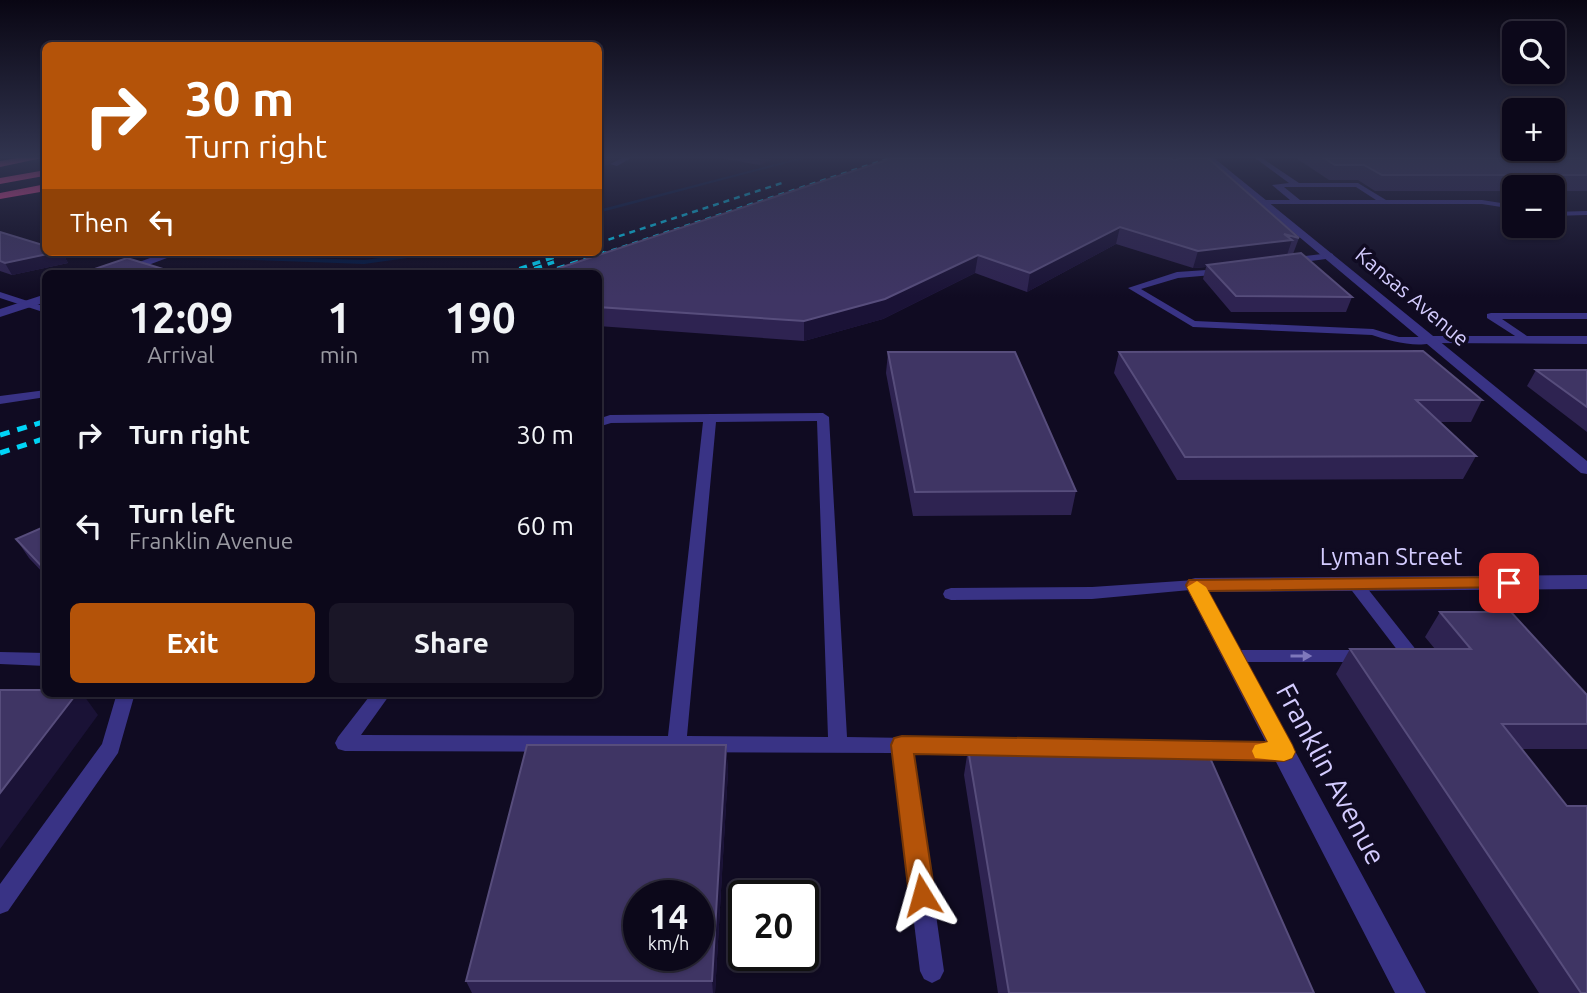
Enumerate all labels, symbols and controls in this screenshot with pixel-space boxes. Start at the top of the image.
map controls [1502,21,1565,238]
button: search [1502,21,1565,84]
icon: right [70,70,161,161]
text: 30 m [185,70,294,125]
button: + [1502,98,1565,161]
text: Turn right [185,128,327,164]
button: − [1502,175,1565,238]
icon: left [143,203,181,241]
text: Then [70,208,129,237]
street label: Kansas Avenue [1351,242,1474,350]
text: 12:09 [128,294,233,341]
text: 1 [327,294,351,341]
text: 190 [445,294,516,341]
text: Arrival [147,342,214,367]
text: min [320,342,358,367]
text: m [470,342,490,367]
icon: right [70,416,108,454]
text: Turn right [129,420,250,449]
text: 30 m [516,420,574,449]
text: Turn left [129,499,235,528]
icon: left [70,507,108,545]
text: 60 m [516,511,574,540]
text: Franklin Avenue [129,528,293,553]
street label: Lyman Street [1320,543,1463,570]
pin [1479,553,1539,613]
icon: arrive [1490,564,1528,602]
button: Exit [70,603,315,683]
button: Share [329,603,574,683]
one-way arrow [1291,650,1313,662]
street label: Franklin Avenue [1271,678,1392,869]
position arrow [885,858,959,932]
speed limit sign: 20 [728,880,819,971]
text: 14 [649,896,688,936]
text: km/h [648,933,689,953]

